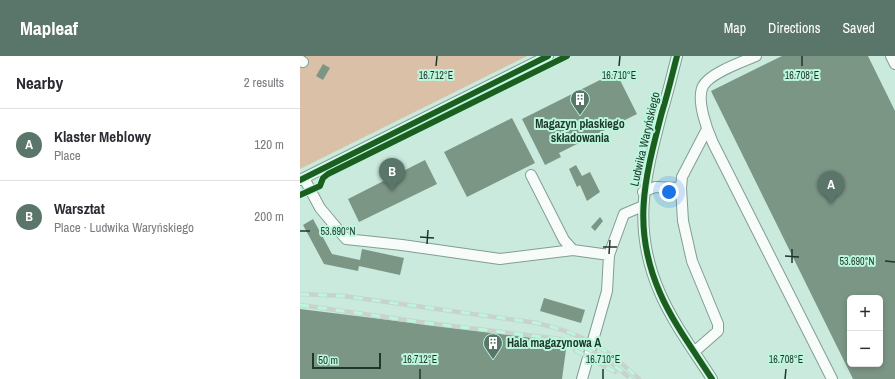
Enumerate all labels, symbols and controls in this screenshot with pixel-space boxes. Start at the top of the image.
text: Mapleaf [20,15,78,41]
text: Map [724,19,746,37]
text: Directions [768,19,820,37]
text: Saved [842,19,875,37]
text: 16.712°E [419,69,453,82]
text: 16.710°E [602,69,636,82]
text: 16.708°E [785,69,819,82]
text: Nearby [16,71,63,94]
text: 2 results [244,74,284,91]
building icon: Magazyn płaskiego składowania [569,88,591,116]
street label: Ludwika Waryńskiego [626,90,664,188]
place label: Magazyn płaskiego składowania [535,116,625,146]
text: Klaster Meblowy [54,126,151,147]
text: A [25,136,33,153]
text: 120 m [254,136,284,153]
text: Place [54,147,81,164]
pin: B [379,158,405,191]
pin: A [818,171,844,204]
your location [659,182,679,202]
text: Warsztat [54,198,105,219]
text: B [25,208,33,225]
text: 200 m [254,208,284,225]
text: Place · Ludwika Waryńskiego [54,219,194,236]
text: 53.690°N [321,225,356,238]
text: 53.690°N [840,255,875,268]
map controls [847,295,883,367]
button: + [847,295,883,331]
button: − [847,331,883,367]
building icon: Hala magazynowa A [482,332,504,360]
place label: Hala magazynowa A [507,335,602,351]
scale bar [312,351,381,370]
text: 50 m [318,353,338,367]
text: 16.712°E [403,353,437,366]
text: 16.710°E [586,353,620,366]
text: 16.708°E [769,353,803,366]

